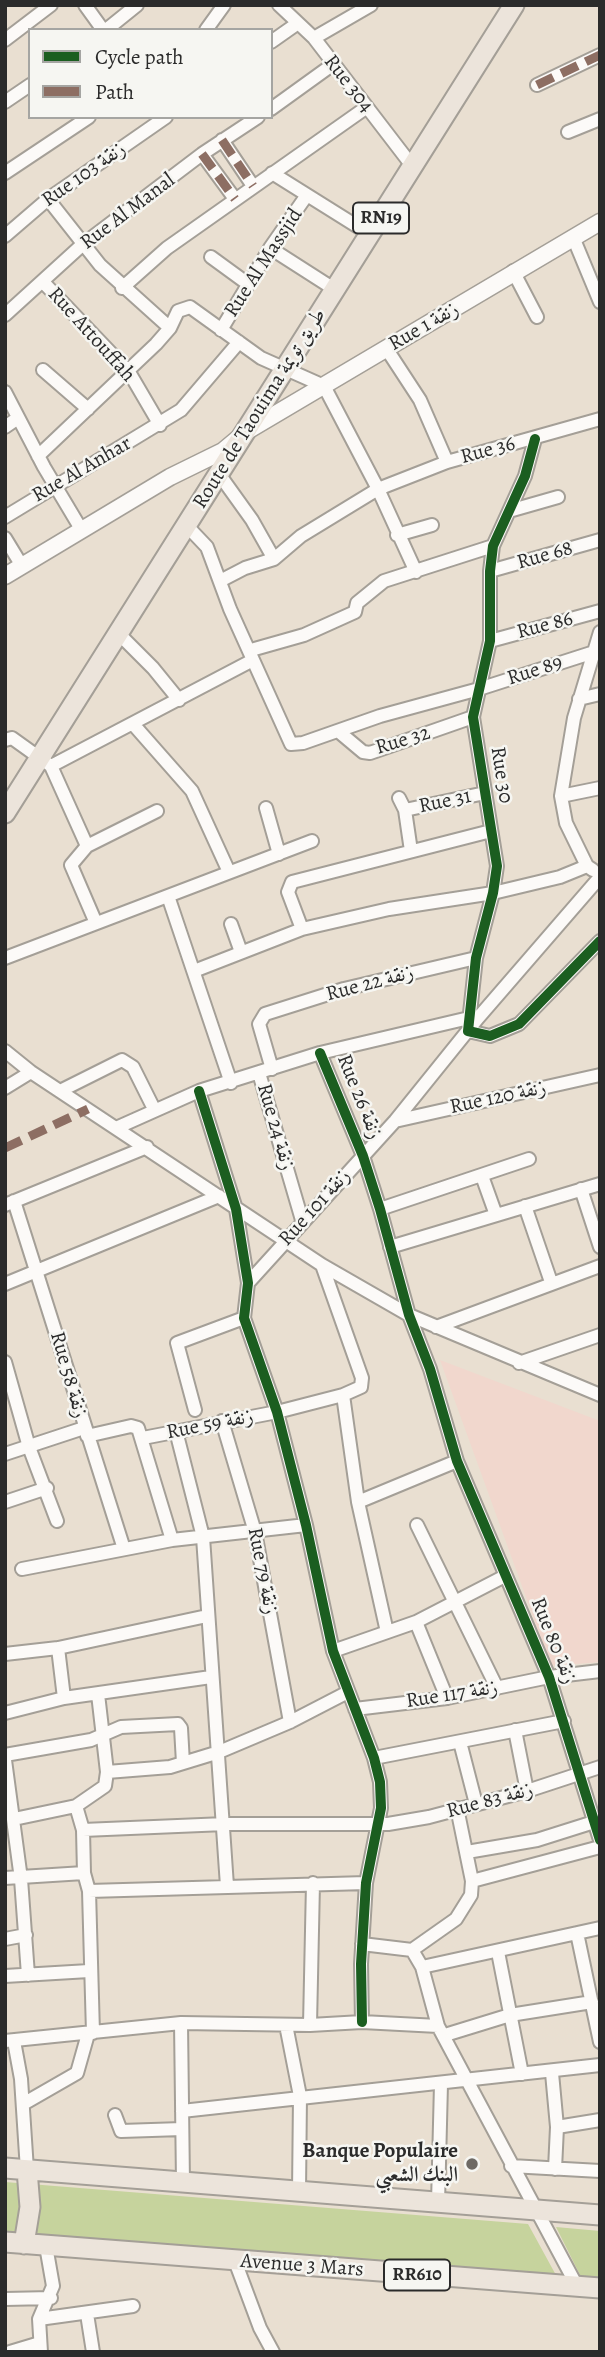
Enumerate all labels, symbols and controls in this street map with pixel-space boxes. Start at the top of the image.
legend [28,28,273,119]
text: Cycle path [95,43,184,71]
street label: Rue 304 [318,50,378,118]
text: Path [95,78,134,106]
street label: Rue 103 زنقة [37,137,131,213]
street label: Rue Al Manal [76,168,180,256]
road number: RN19 [353,202,409,233]
street label: Rue Al Massjid [219,204,309,322]
street label: Rue Attouffah [42,282,140,388]
street label: Rue 1 زنقة [384,297,464,357]
street label: Route de Taouima طريق تويمة [188,304,332,514]
street label: Rue Al Anhar [28,431,136,509]
street label: Rue 36 [458,432,518,470]
street label: Rue 68 [514,536,576,576]
street label: Rue 86 [514,606,576,646]
street label: Rue 89 [504,650,566,692]
street label: Rue 32 [373,721,433,761]
street label: Rue 30 [484,745,518,805]
street label: Rue 31 [416,784,474,820]
street label: Rue 22 زنقة [324,960,416,1008]
street label: Rue 26 زنقة [331,1051,387,1143]
street label: Rue 120 زنقة [447,1075,549,1121]
street label: Rue 24 زنقة [251,1081,299,1173]
street label: Rue 101 زنقة [274,1164,356,1252]
street label: Rue 58 زنقة [44,1329,92,1421]
street label: Rue 59 زنقة [164,1404,256,1446]
street label: Rue 79 زنقة [241,1525,283,1617]
street label: Rue 80 زنقة [524,1594,582,1688]
street label: Rue 117 زنقة [404,1675,500,1715]
street label: Rue 83 زنقة [444,1777,536,1825]
place label: Banque Populaire البنك الشعبي [302,2139,458,2189]
marker: Banque Populaire البنك الشعبي [464,2156,480,2172]
street label: Avenue 3 Mars [240,2249,364,2283]
road number: RR610 [384,2260,450,2290]

